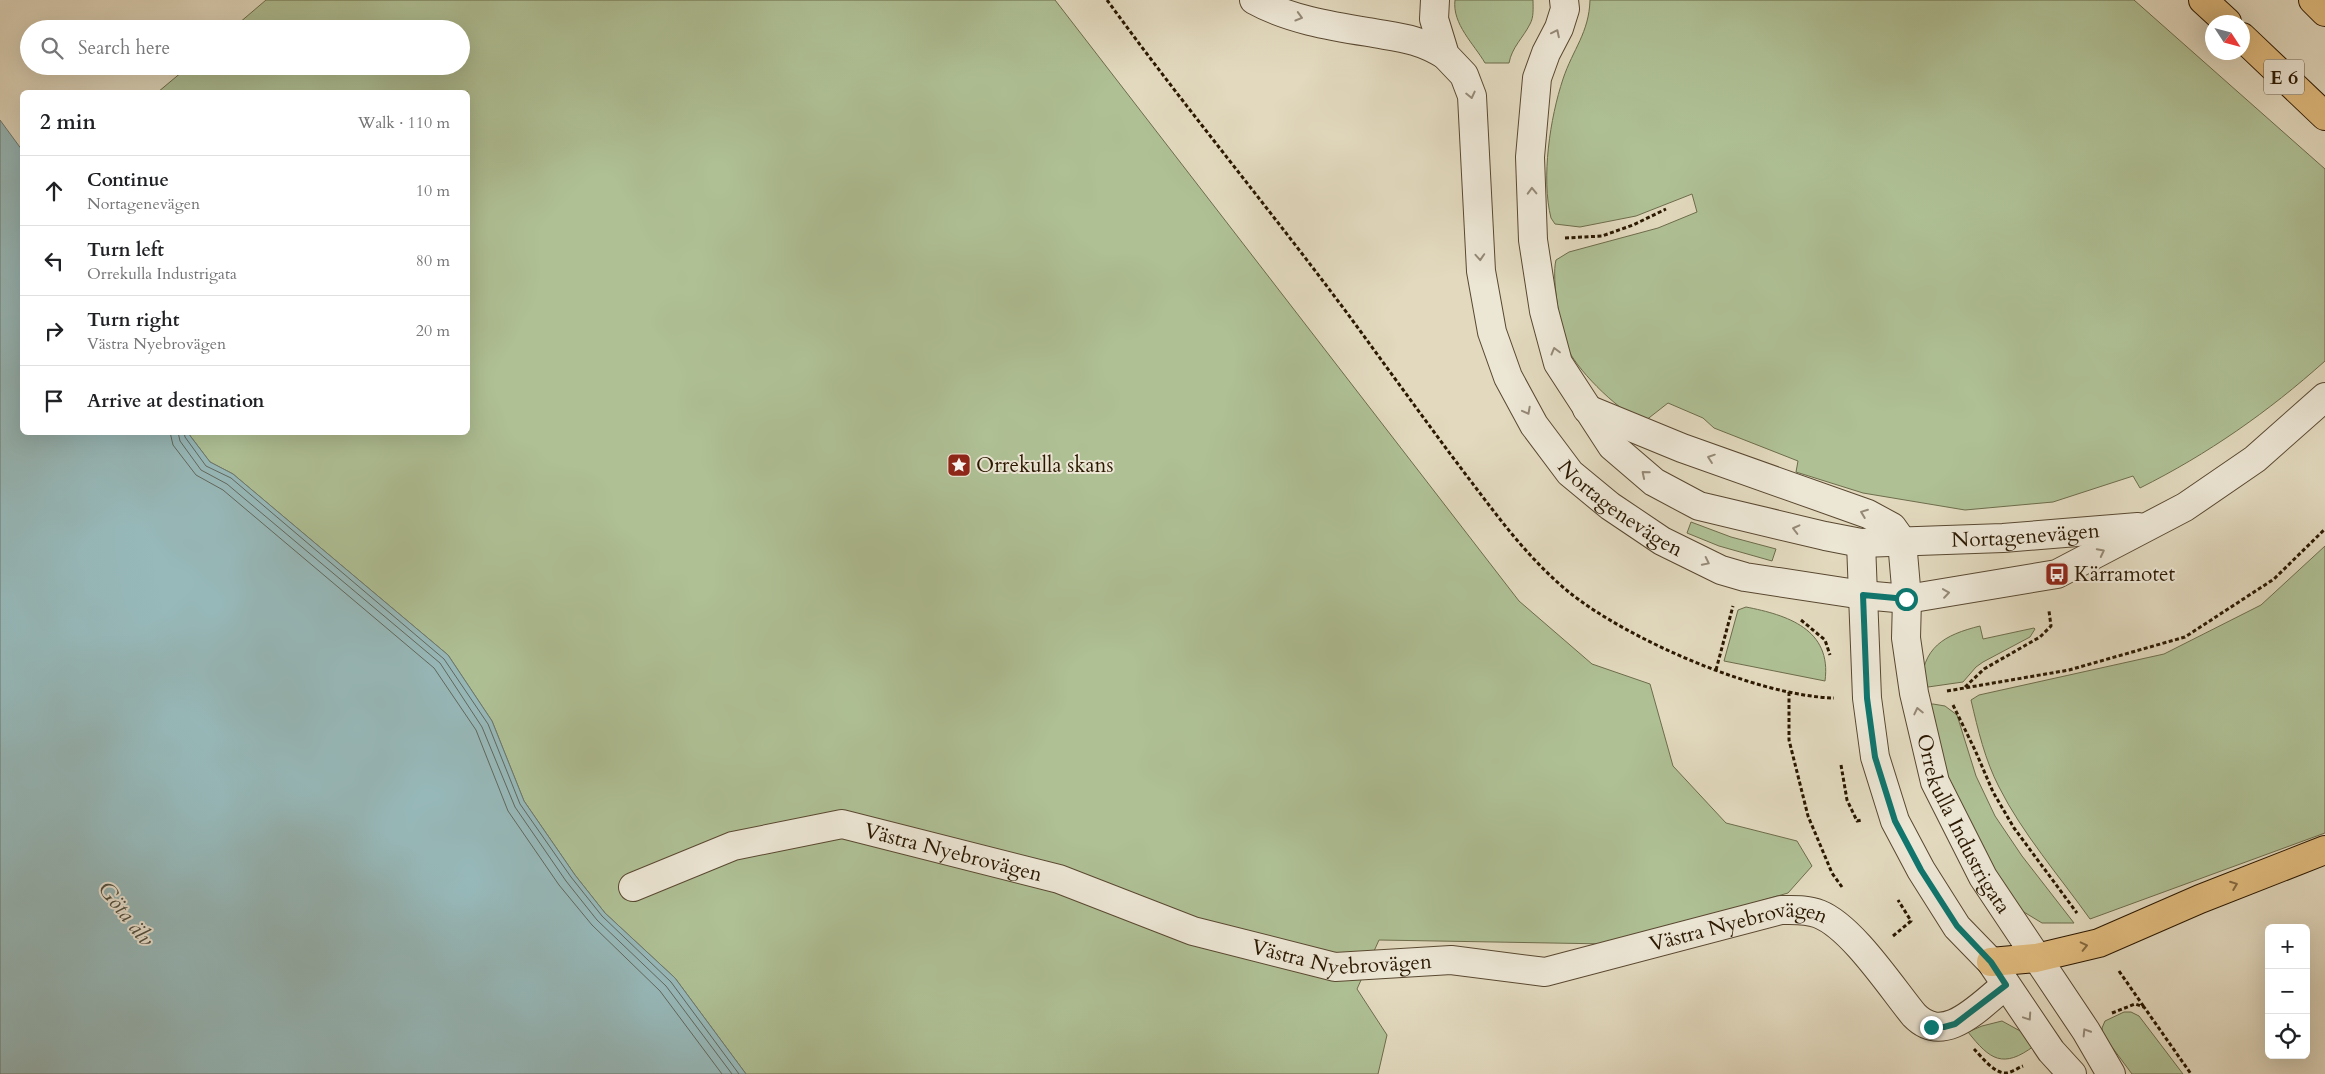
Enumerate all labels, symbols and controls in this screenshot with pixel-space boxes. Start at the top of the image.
one-way arrow [1295,12,1303,22]
north arrow [2205,15,2250,60]
search box [20,20,470,75]
one-way arrow [1550,29,1560,38]
icon: search [38,34,66,62]
text: Search here [78,35,170,61]
road number: E 6 [2264,60,2304,94]
one-way arrow [1465,91,1476,99]
text: 2 min [40,108,96,137]
text: Walk · 110 m [358,112,450,134]
text: Continue [87,167,169,193]
icon: ahead [40,177,68,205]
text: 10 m [416,180,450,202]
one-way arrow [1526,187,1537,195]
text: Nortagenevägen [87,193,200,215]
text: Turn left [87,237,164,263]
icon: left [40,247,68,275]
text: 80 m [416,250,450,272]
one-way arrow [1474,253,1485,261]
text: Orrekulla Industrigata [87,263,237,285]
text: Turn right [87,307,179,333]
icon: right [40,317,68,345]
text: 20 m [416,320,450,342]
text: Västra Nyebrovägen [87,333,226,355]
one-way arrow [1550,348,1560,356]
icon: arrive [40,387,68,415]
text: Arrive at destination [87,388,264,414]
one-way arrow [1520,406,1530,415]
place label: Orrekulla skans [976,451,1113,480]
place icon: Orrekulla skans [946,452,972,478]
street label: Nortagenevägen [1551,454,1688,564]
one-way arrow [1707,454,1716,464]
one-way arrow [1642,471,1651,480]
one-way arrow [1860,509,1869,519]
street label: Nortagenevägen [1951,516,2101,554]
one-way arrow [1791,524,1800,535]
one-way arrow [2096,547,2105,558]
one-way arrow [1701,556,1710,567]
place label: Kärramotet [2074,560,2176,589]
bus stop icon: Kärramotet [2044,561,2070,587]
route start [1895,588,1918,611]
one-way arrow [1941,589,1950,599]
one-way arrow [1914,706,1924,715]
street label: Orrekulla Industrigata [1910,731,2018,919]
street label: Västra Nyebrovägen [861,816,1045,889]
water label: Göta älv [91,875,161,953]
one-way arrow [2229,881,2238,892]
street label: Västra Nyebrovägen [1646,895,1833,959]
map controls [2265,924,2310,1059]
button: + [2265,924,2310,969]
street label: Västra Nyebrovägen [1248,932,1433,982]
one-way arrow [2079,941,2088,952]
button: − [2265,969,2310,1014]
one-way arrow [2022,1011,2031,1021]
button: locate [2265,1014,2310,1059]
route end [1920,1016,1943,1039]
one-way arrow [2082,1028,2092,1037]

